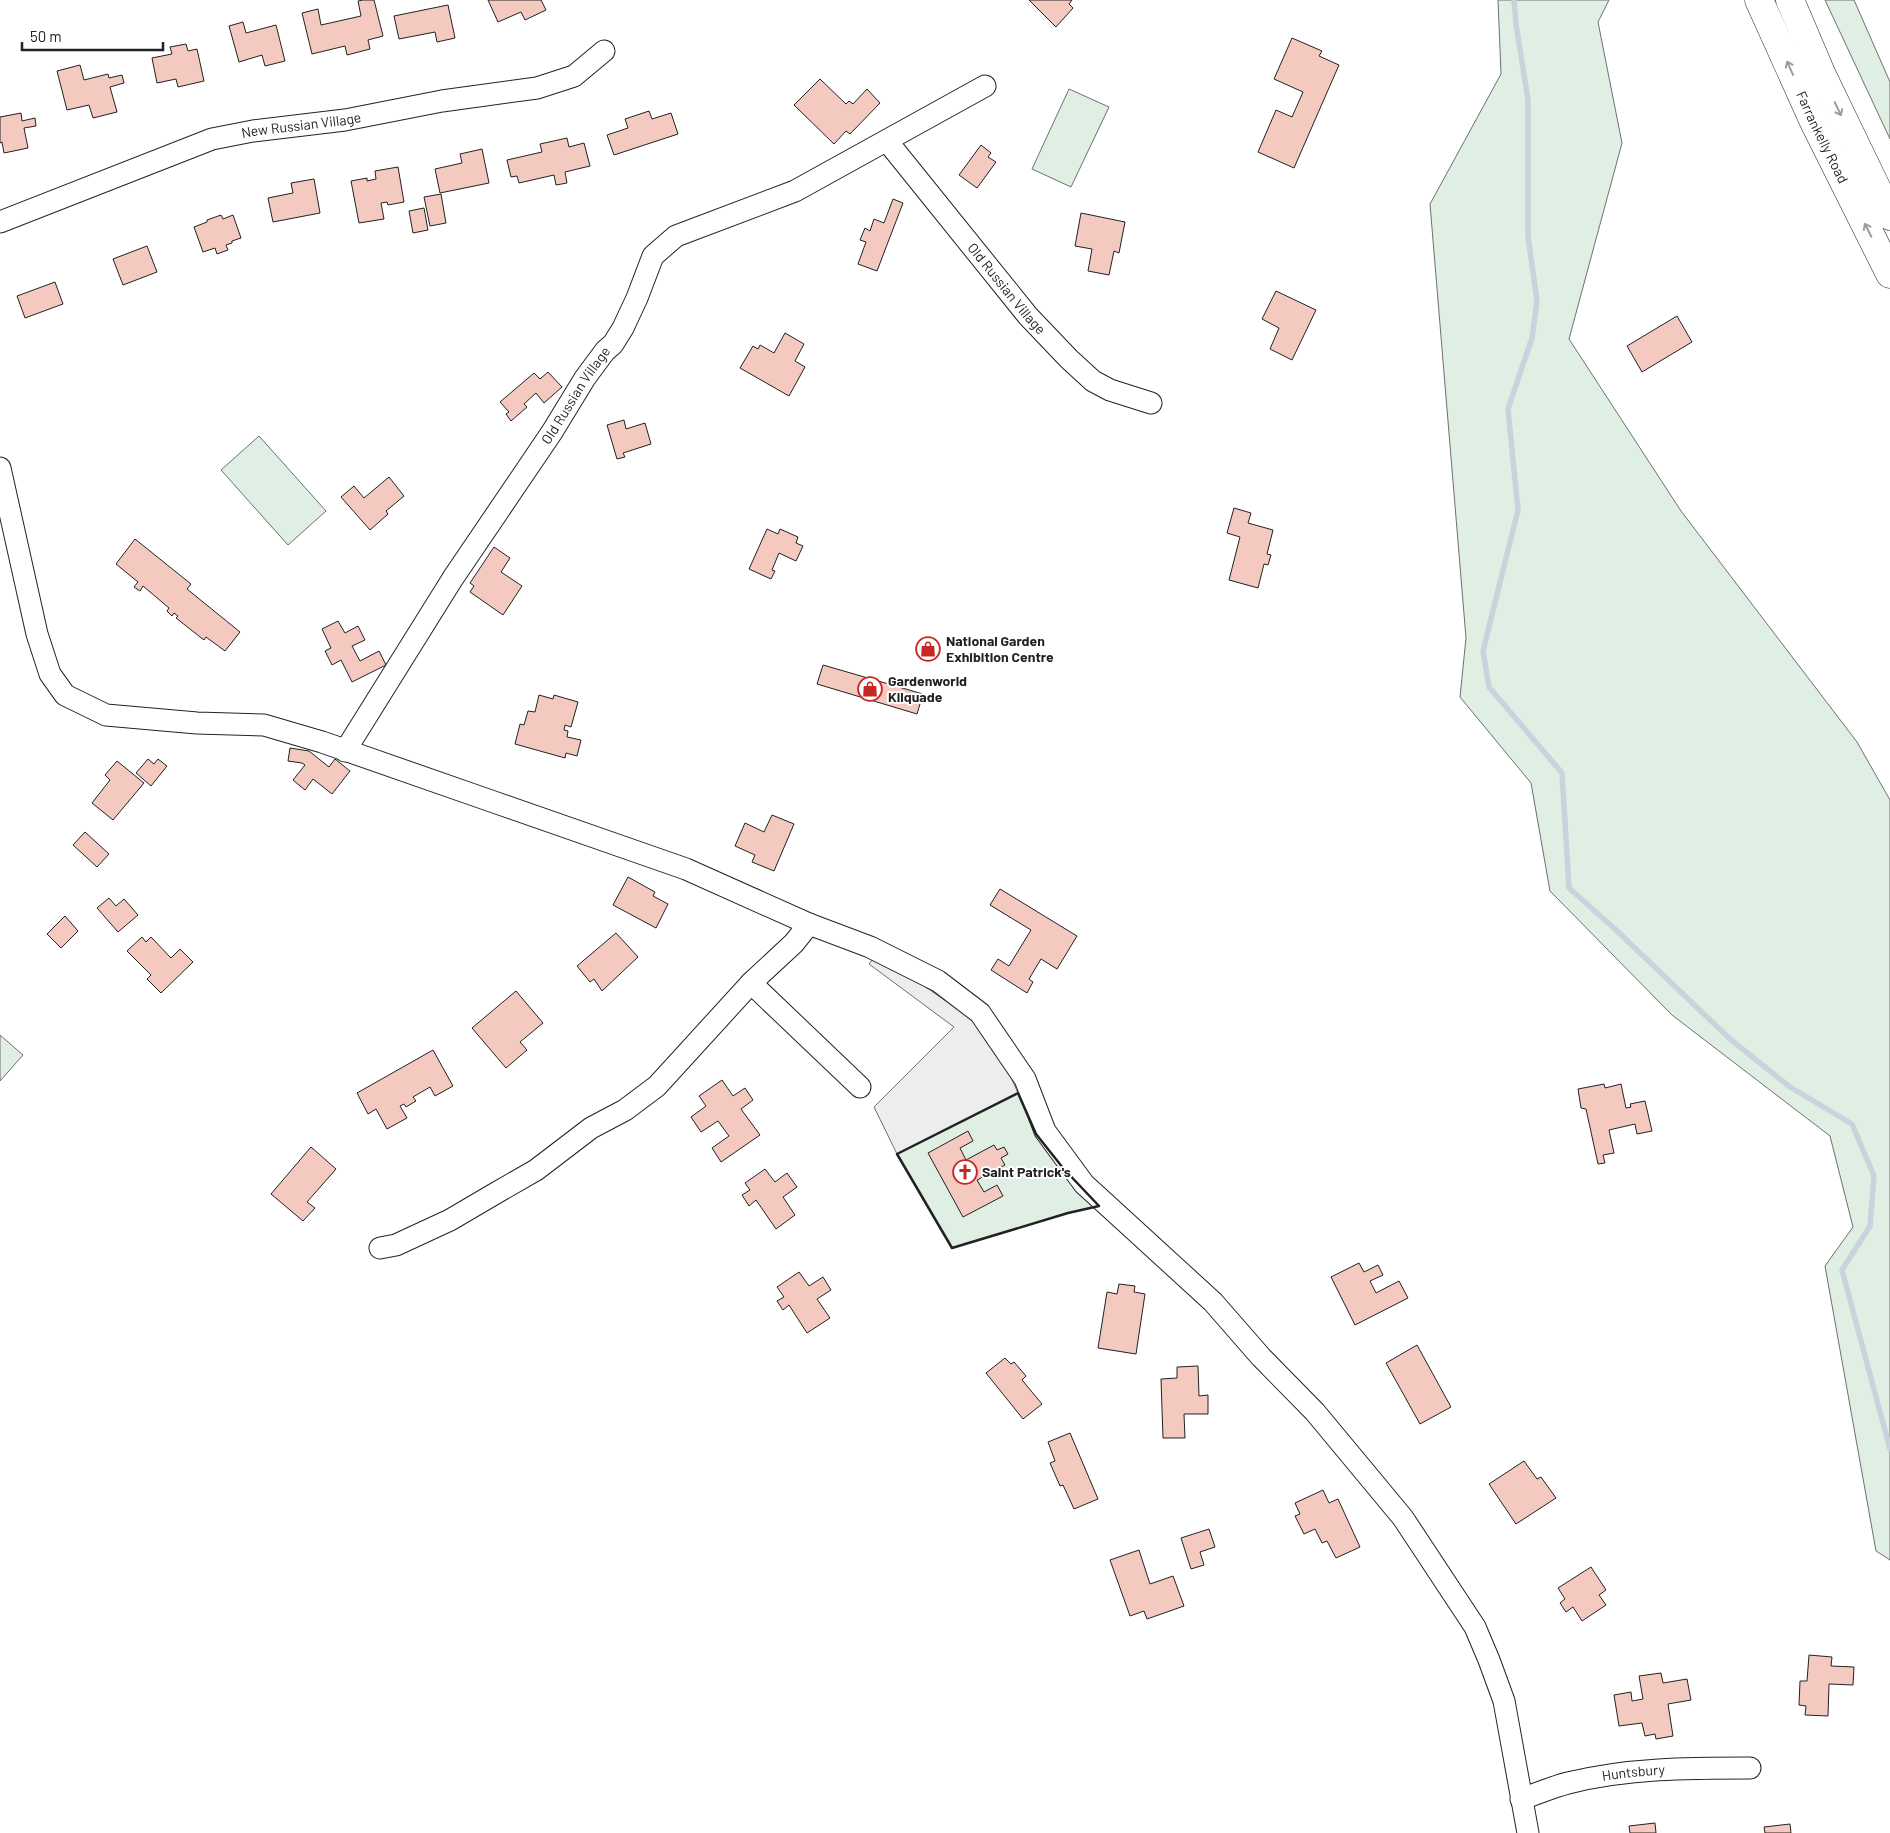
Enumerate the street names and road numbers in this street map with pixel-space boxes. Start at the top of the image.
street label: Farrankelly Road [1793,88,1852,186]
street label: New Russian Village [240,108,362,141]
street label: Old Russian Village [964,239,1050,337]
street label: Old Russian Village [537,343,613,447]
street label: Huntsbury [1601,1760,1666,1784]

